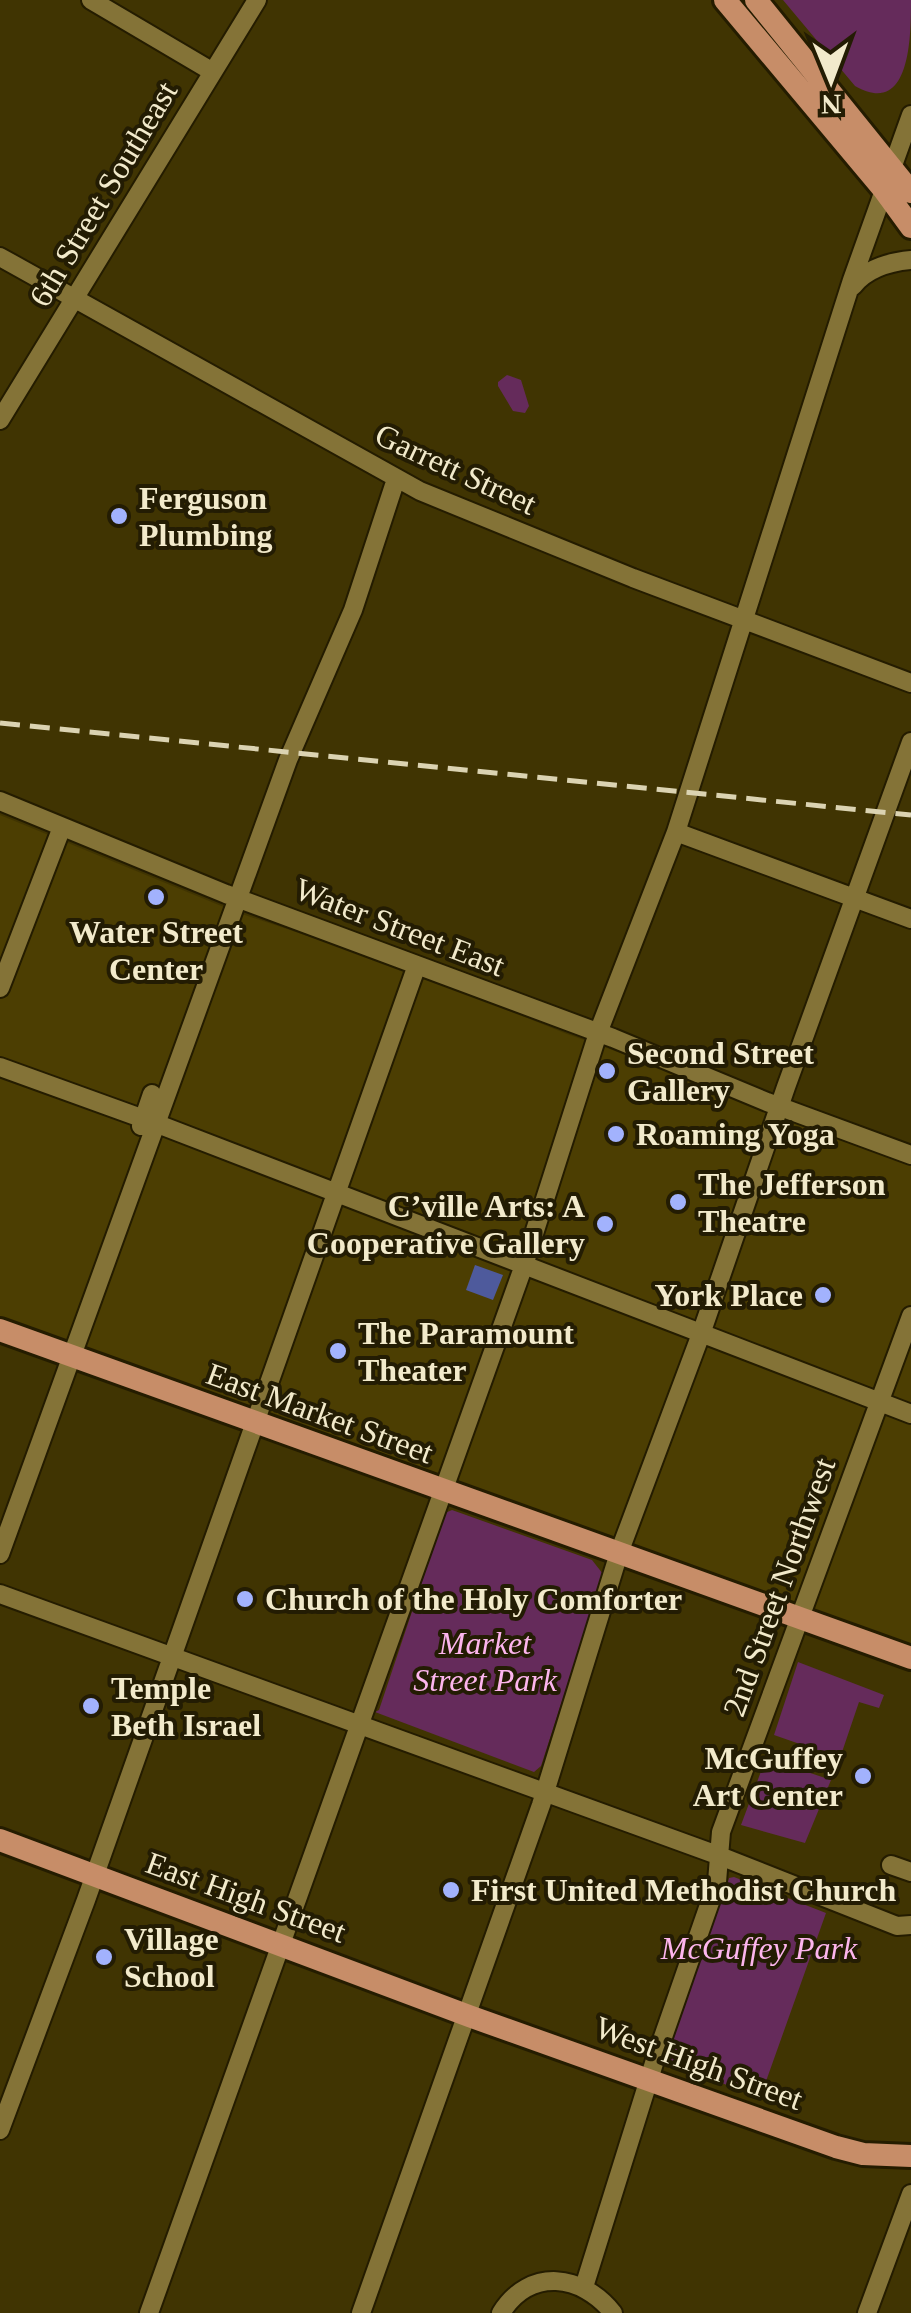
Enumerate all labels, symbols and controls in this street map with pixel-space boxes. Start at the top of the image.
north arrow [781,30,881,130]
street label: 6th Street Southeast [22,75,184,313]
text: N [821,89,842,120]
street label: Garrett Street [370,416,542,522]
place label: Ferguson Plumbing [139,480,272,553]
marker: Ferguson Plumbing [108,505,130,527]
street label: Water Street East [290,871,510,984]
marker: Water Street Center [145,886,167,908]
place label: Water Street Center [69,914,243,987]
place label: Second Street Gallery [627,1035,814,1108]
marker: Second Street Gallery [596,1060,618,1082]
place label: Roaming Yoga [636,1116,835,1152]
marker: Roaming Yoga [605,1123,627,1145]
place label: The Jefferson Theatre [698,1166,886,1239]
place label: C’ville Arts: A Cooperative Gallery [307,1188,585,1261]
marker: The Jefferson Theatre [667,1191,689,1213]
marker: C’ville Arts: A Cooperative Gallery [594,1213,616,1235]
place label: York Place [655,1277,803,1313]
marker: York Place [812,1284,834,1306]
place label: The Paramount Theater [358,1315,574,1388]
marker: The Paramount Theater [327,1340,349,1362]
street label: East Market Street [202,1355,438,1471]
street label: 2nd Street Northwest [716,1453,842,1721]
place label: Church of the Holy Comforter [265,1581,682,1617]
marker: Church of the Holy Comforter [234,1588,256,1610]
park label: Market Street Park [413,1625,558,1698]
place label: Temple Beth Israel [111,1670,261,1743]
marker: Temple Beth Israel [80,1695,102,1717]
place label: McGuffey Art Center [693,1740,843,1813]
marker: McGuffey Art Center [852,1765,874,1787]
street label: East High Street [141,1844,351,1950]
place label: First United Methodist Church [471,1872,896,1908]
marker: First United Methodist Church [440,1879,462,1901]
place label: Village School [124,1921,219,1994]
park label: McGuffey Park [660,1930,858,1966]
marker: Village School [93,1946,115,1968]
street label: West High Street [590,2009,808,2117]

